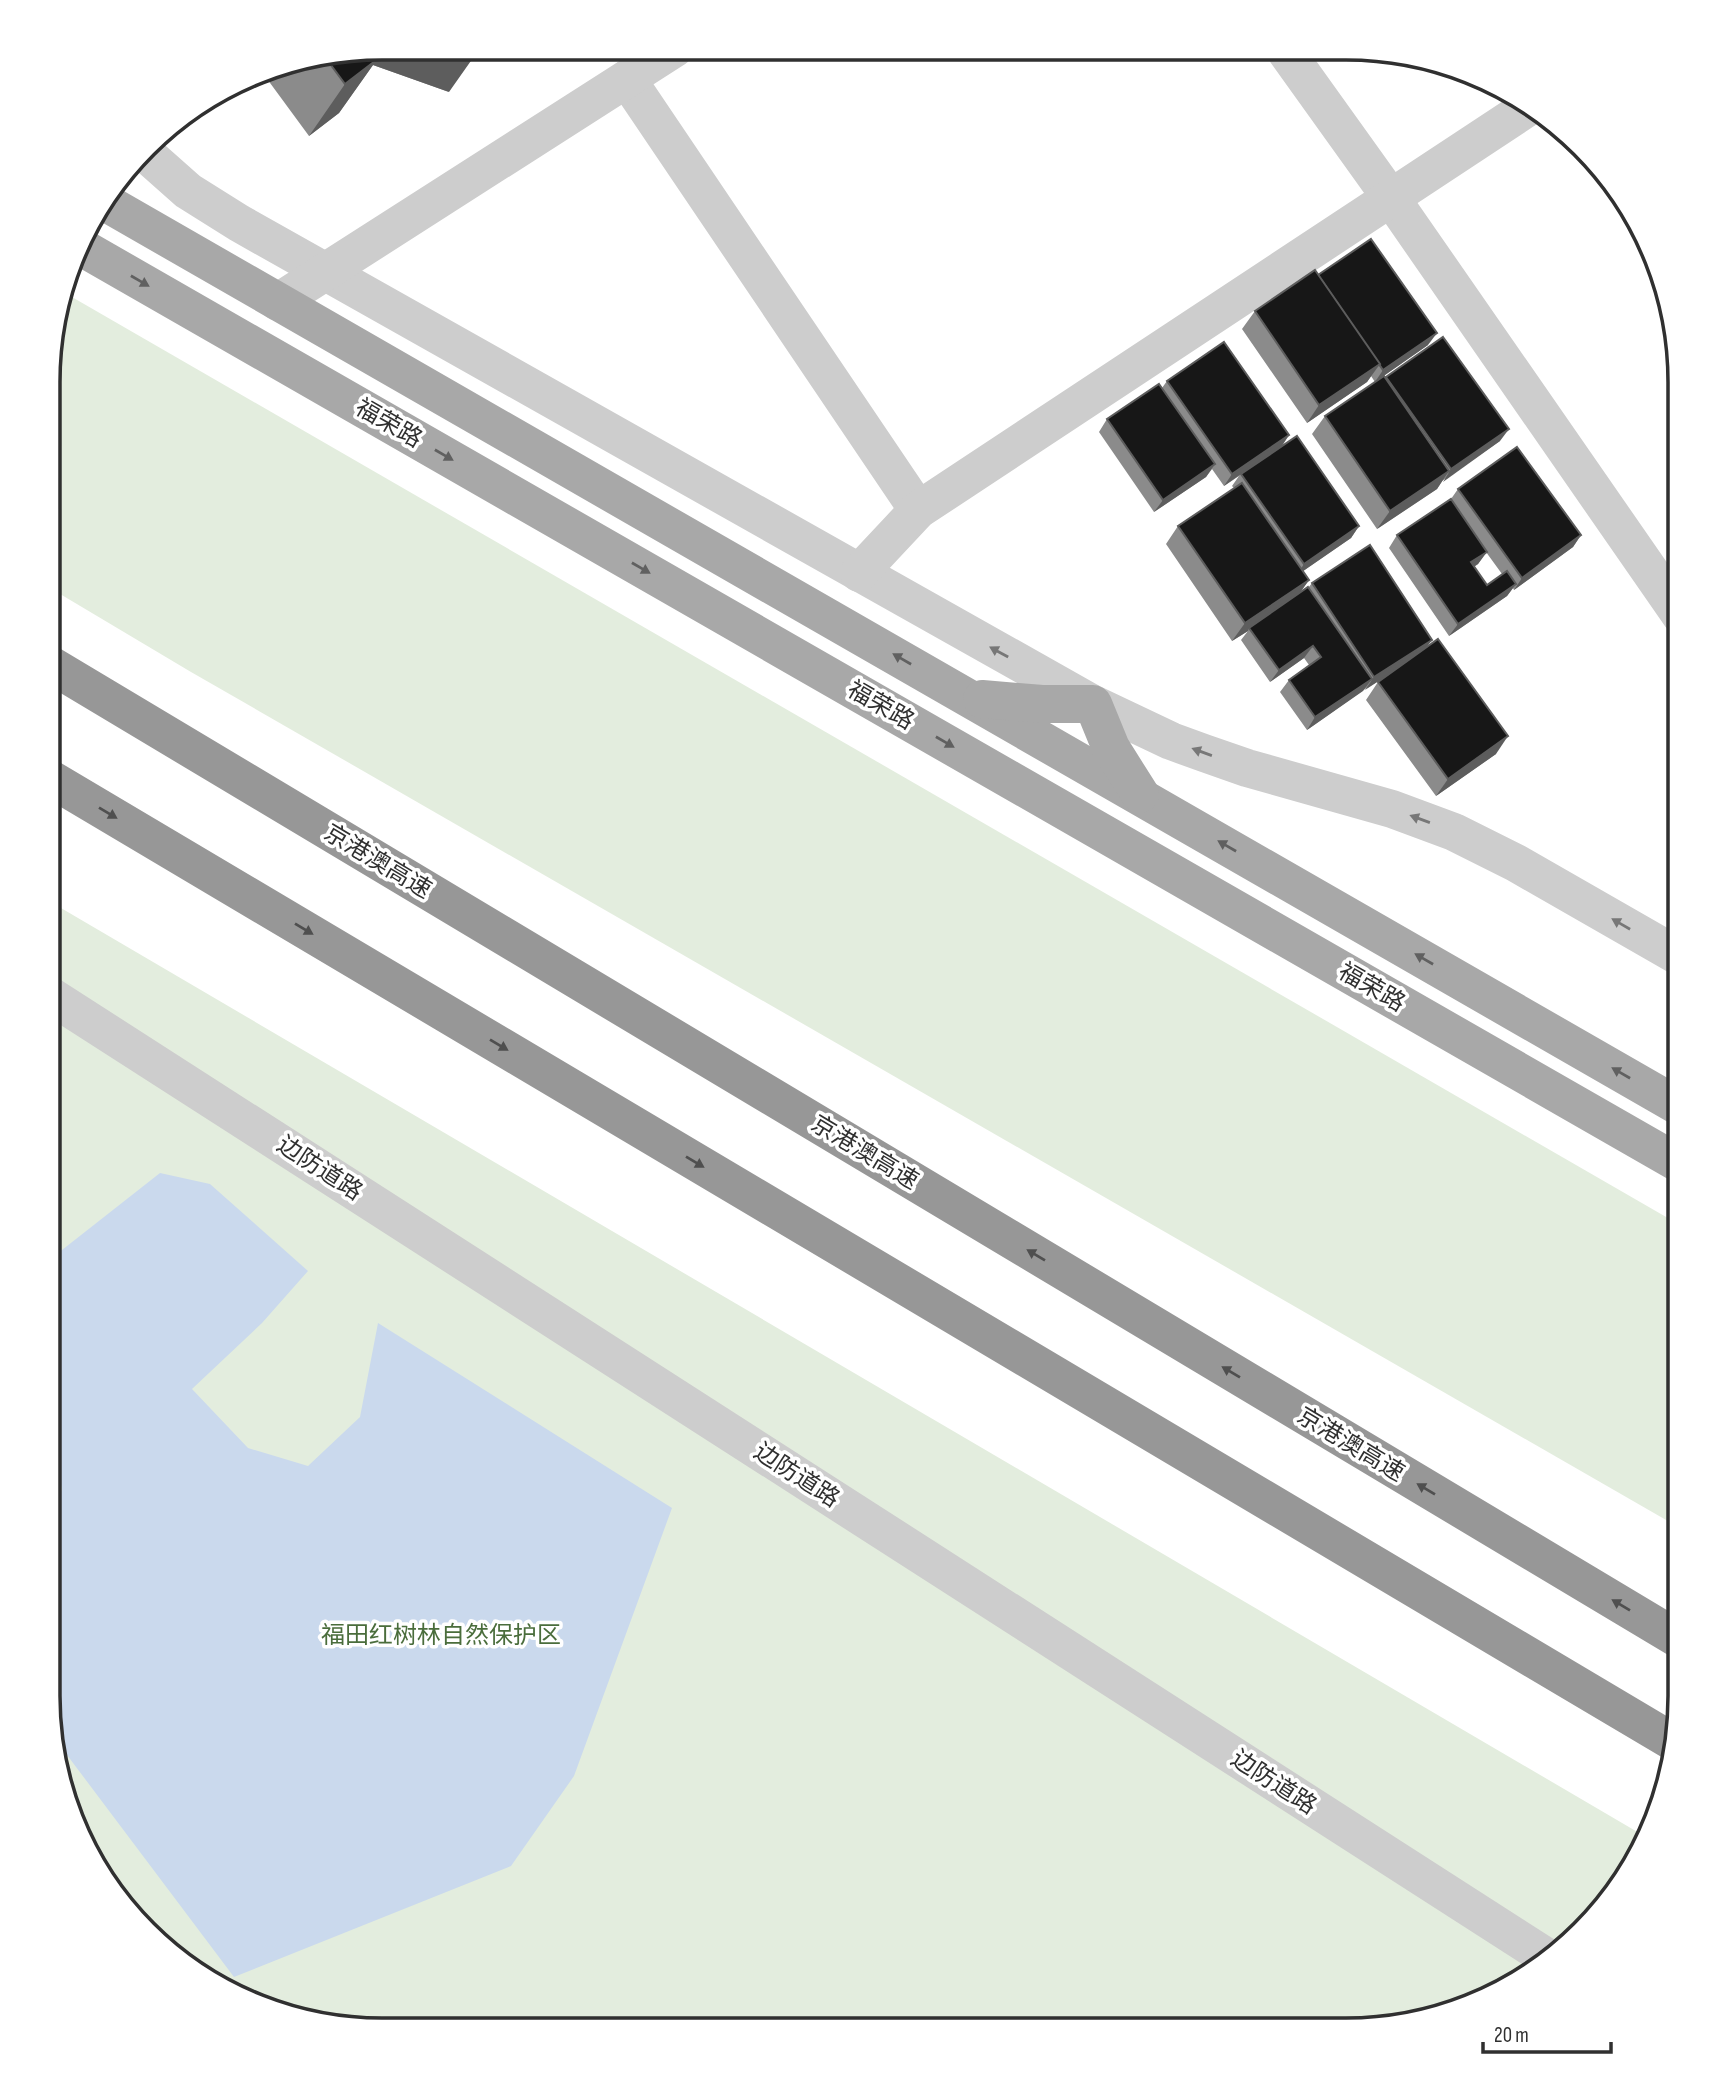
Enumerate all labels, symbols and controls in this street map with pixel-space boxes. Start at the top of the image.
one-way arrow [130,275,150,287]
street label: 福荣路 [350,393,427,454]
one-way arrow [434,449,453,461]
one-way arrow [631,562,651,574]
one-way arrow [989,646,1008,658]
one-way arrow [892,654,912,666]
street label: 福荣路 [842,675,919,736]
one-way arrow [935,736,954,748]
one-way arrow [1192,746,1213,757]
one-way arrow [98,807,117,819]
one-way arrow [1409,813,1430,824]
street label: 京港澳高速 [319,818,437,905]
one-way arrow [1217,840,1236,852]
one-way arrow [1612,917,1631,930]
one-way arrow [294,923,313,936]
one-way arrow [1414,953,1434,965]
street label: 福荣路 [1333,957,1410,1018]
one-way arrow [490,1039,509,1052]
one-way arrow [1612,1067,1631,1079]
street label: 京港澳高速 [806,1109,924,1196]
street label: 边防道路 [272,1130,368,1207]
one-way arrow [685,1155,704,1168]
one-way arrow [1026,1249,1045,1261]
one-way arrow [1222,1365,1241,1378]
street label: 京港澳高速 [1292,1401,1410,1488]
street label: 边防道路 [749,1437,845,1514]
one-way arrow [1417,1482,1436,1495]
one-way arrow [1612,1599,1631,1612]
park label: 福田红树林自然保护区 [321,1621,561,1650]
street label: 边防道路 [1226,1744,1322,1821]
scale bar [1483,2010,1611,2054]
text: 20 m [1494,2023,1529,2048]

